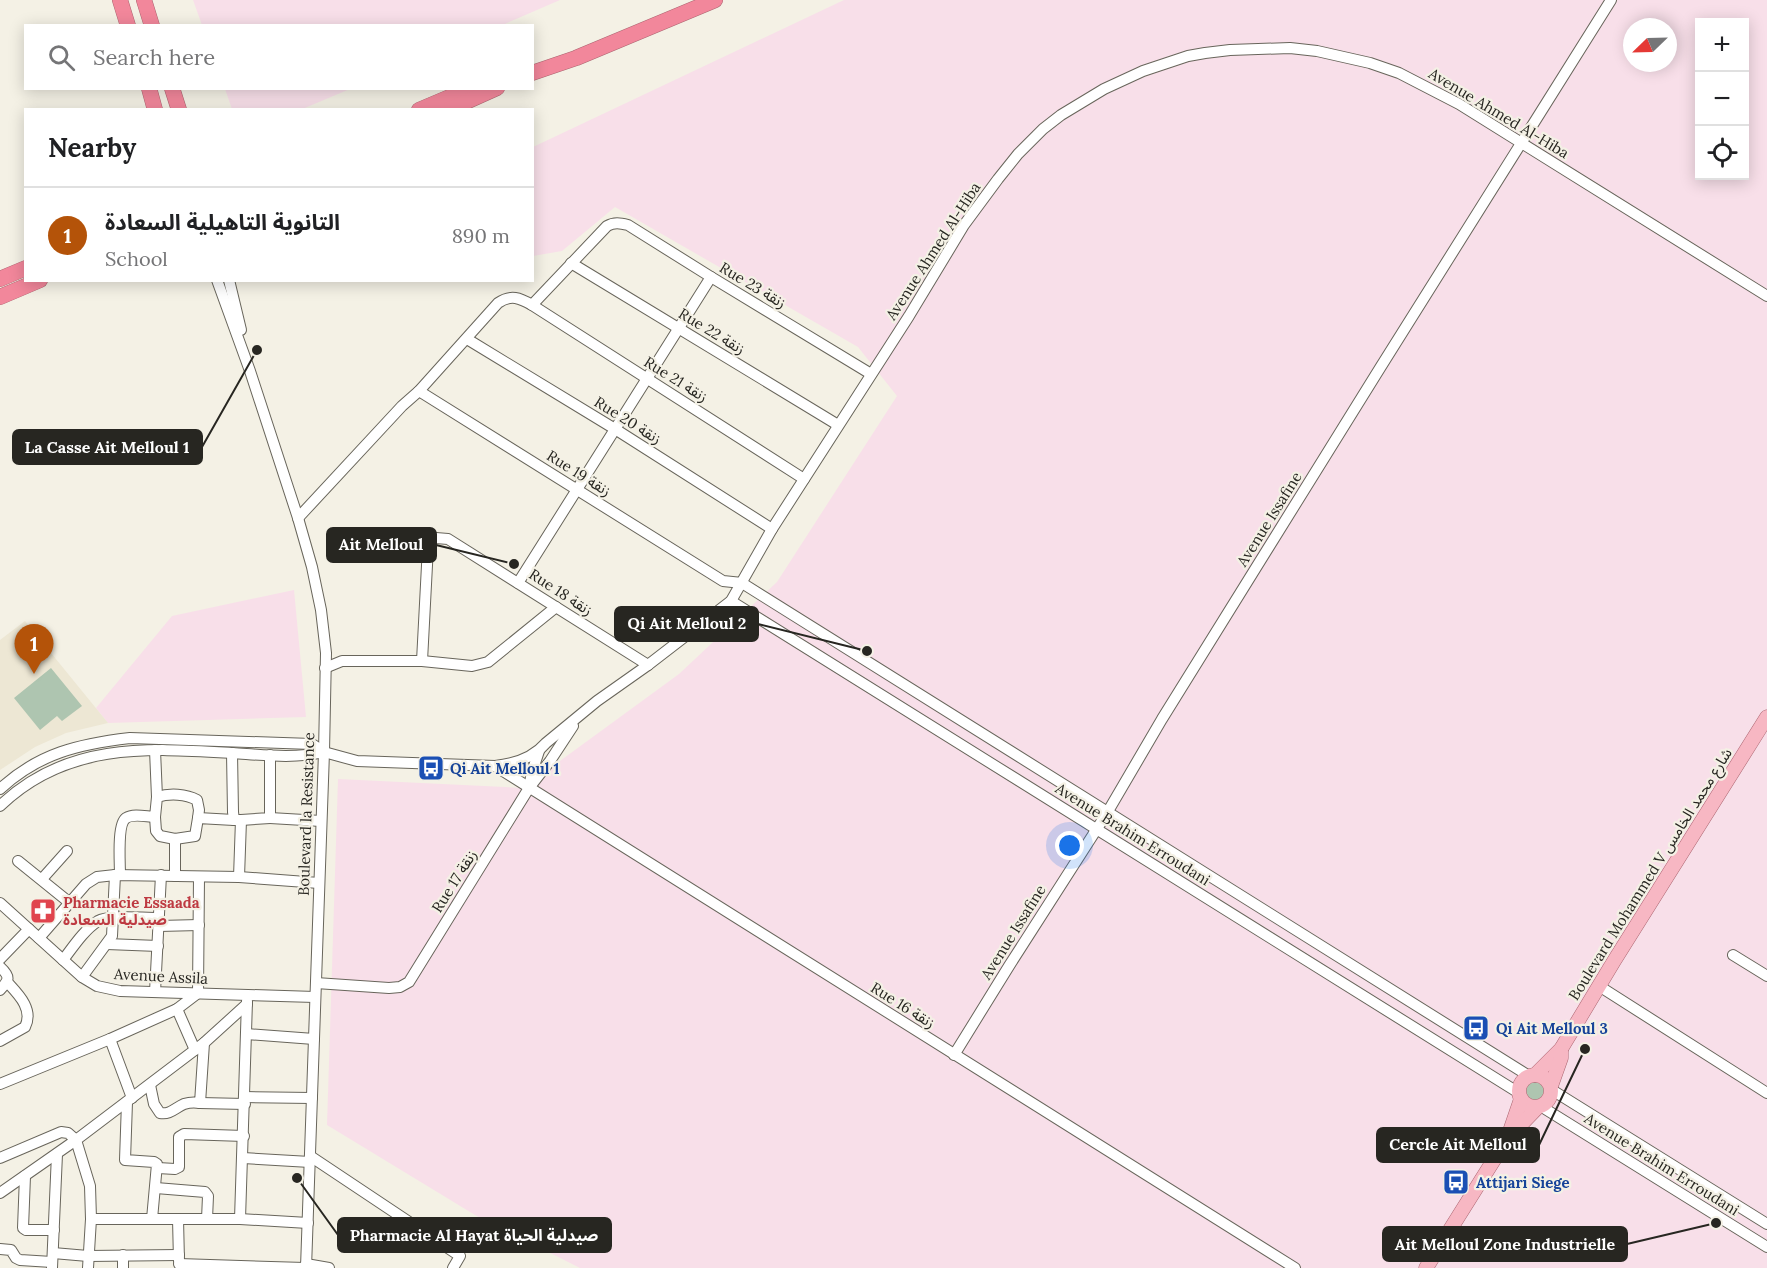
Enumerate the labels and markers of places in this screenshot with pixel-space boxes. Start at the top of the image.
callout: La Casse Ait Melloul 1 [13,430,202,464]
callout: Ait Melloul [327,528,436,562]
callout: Qi Ait Melloul 2 [615,607,758,641]
pin: 1 [15,624,54,674]
bus stop icon: Qi Ait Melloul 1 [416,753,446,783]
place label: Qi Ait Melloul 1 [450,759,559,778]
place label: Pharmacie Essaada صيدلية السعادة [63,893,200,929]
pharmacy icon: Pharmacie Essaada صيدلية السعادة [28,896,58,926]
bus stop icon: Qi Ait Melloul 3 [1461,1013,1491,1043]
place label: Qi Ait Melloul 3 [1496,1019,1608,1038]
callout: Cercle Ait Melloul [1377,1128,1539,1162]
bus stop icon: Attijari Siege [1441,1167,1471,1197]
place label: Attijari Siege [1476,1173,1570,1192]
callout: Pharmacie Al Hayat صيدلية الحياة [338,1218,611,1252]
callout: Ait Melloul Zone Industrielle [1383,1227,1627,1261]

